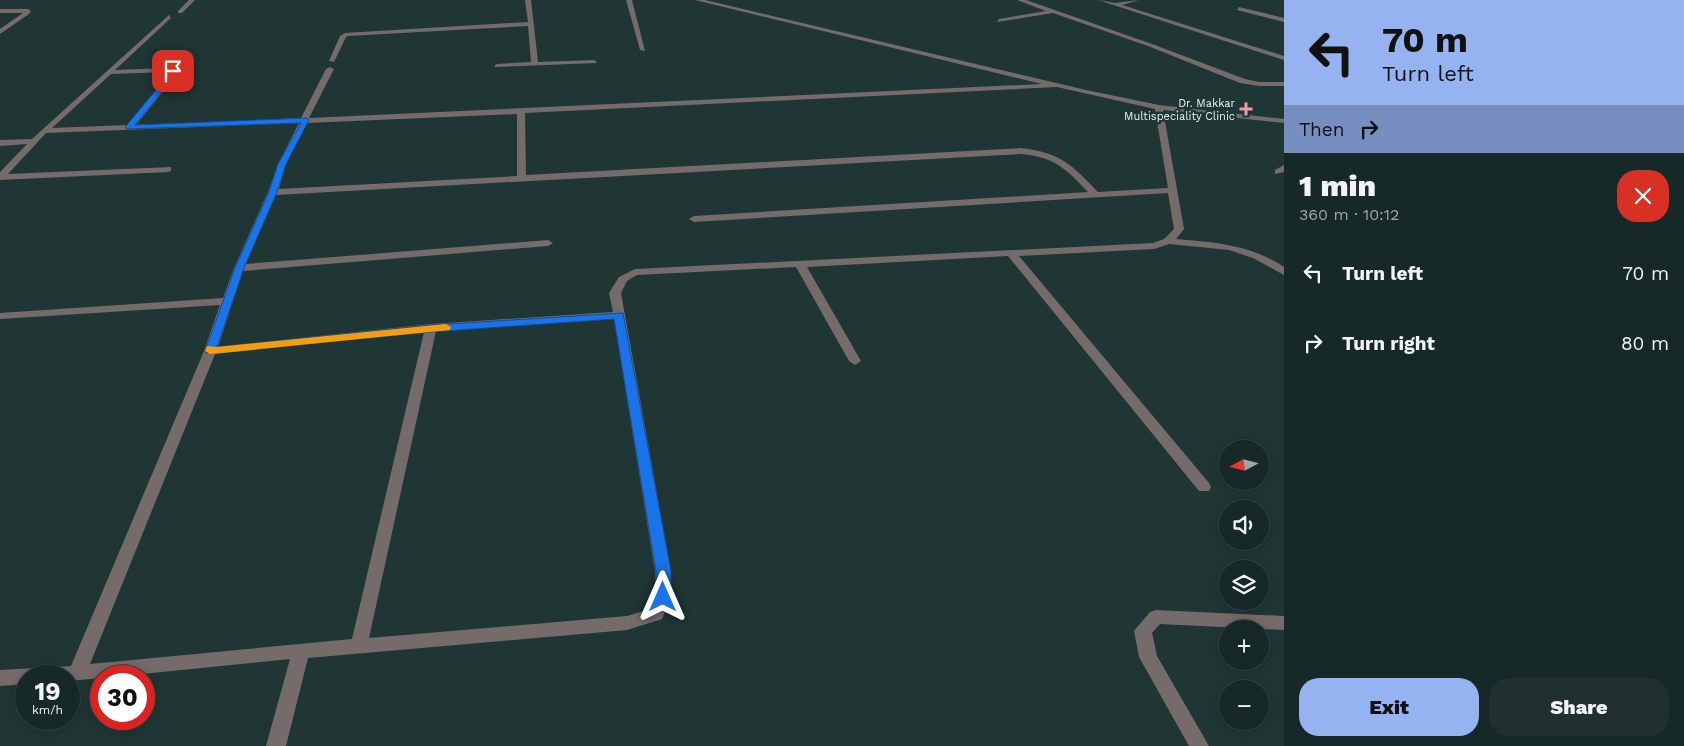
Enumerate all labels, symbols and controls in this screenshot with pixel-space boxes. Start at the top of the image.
text: 70 m [1382,19,1468,61]
icon: left [1299,20,1364,85]
pin [152,50,194,92]
icon: arrive [159,57,187,85]
text: Turn left [1382,61,1474,86]
place label: Dr. Makkar Multispeciality Clinic [1124,97,1236,123]
marker: Dr. Makkar Multispeciality Clinic [1239,102,1253,116]
icon: right [1355,115,1383,143]
text: Then [1299,118,1345,141]
text: 1 min [1299,168,1376,203]
button: close [1617,170,1669,222]
text: 360 m · 10:12 [1299,205,1399,224]
icon: left [1299,259,1327,287]
text: Turn left [1342,262,1423,285]
text: 70 m [1622,262,1669,285]
icon: right [1299,329,1327,357]
text: Turn right [1342,332,1435,355]
text: 80 m [1621,332,1669,355]
north arrow [1219,440,1269,490]
map controls [1219,440,1269,730]
button: sound [1219,500,1269,550]
button: layers [1219,560,1269,610]
position arrow [636,570,688,622]
button: + [1219,620,1269,670]
speed limit sign: 30 [90,665,155,730]
text: 19 [34,677,61,706]
button: Exit [1299,678,1479,736]
button: Share [1489,678,1669,736]
button: − [1219,680,1269,730]
text: km/h [32,703,63,717]

